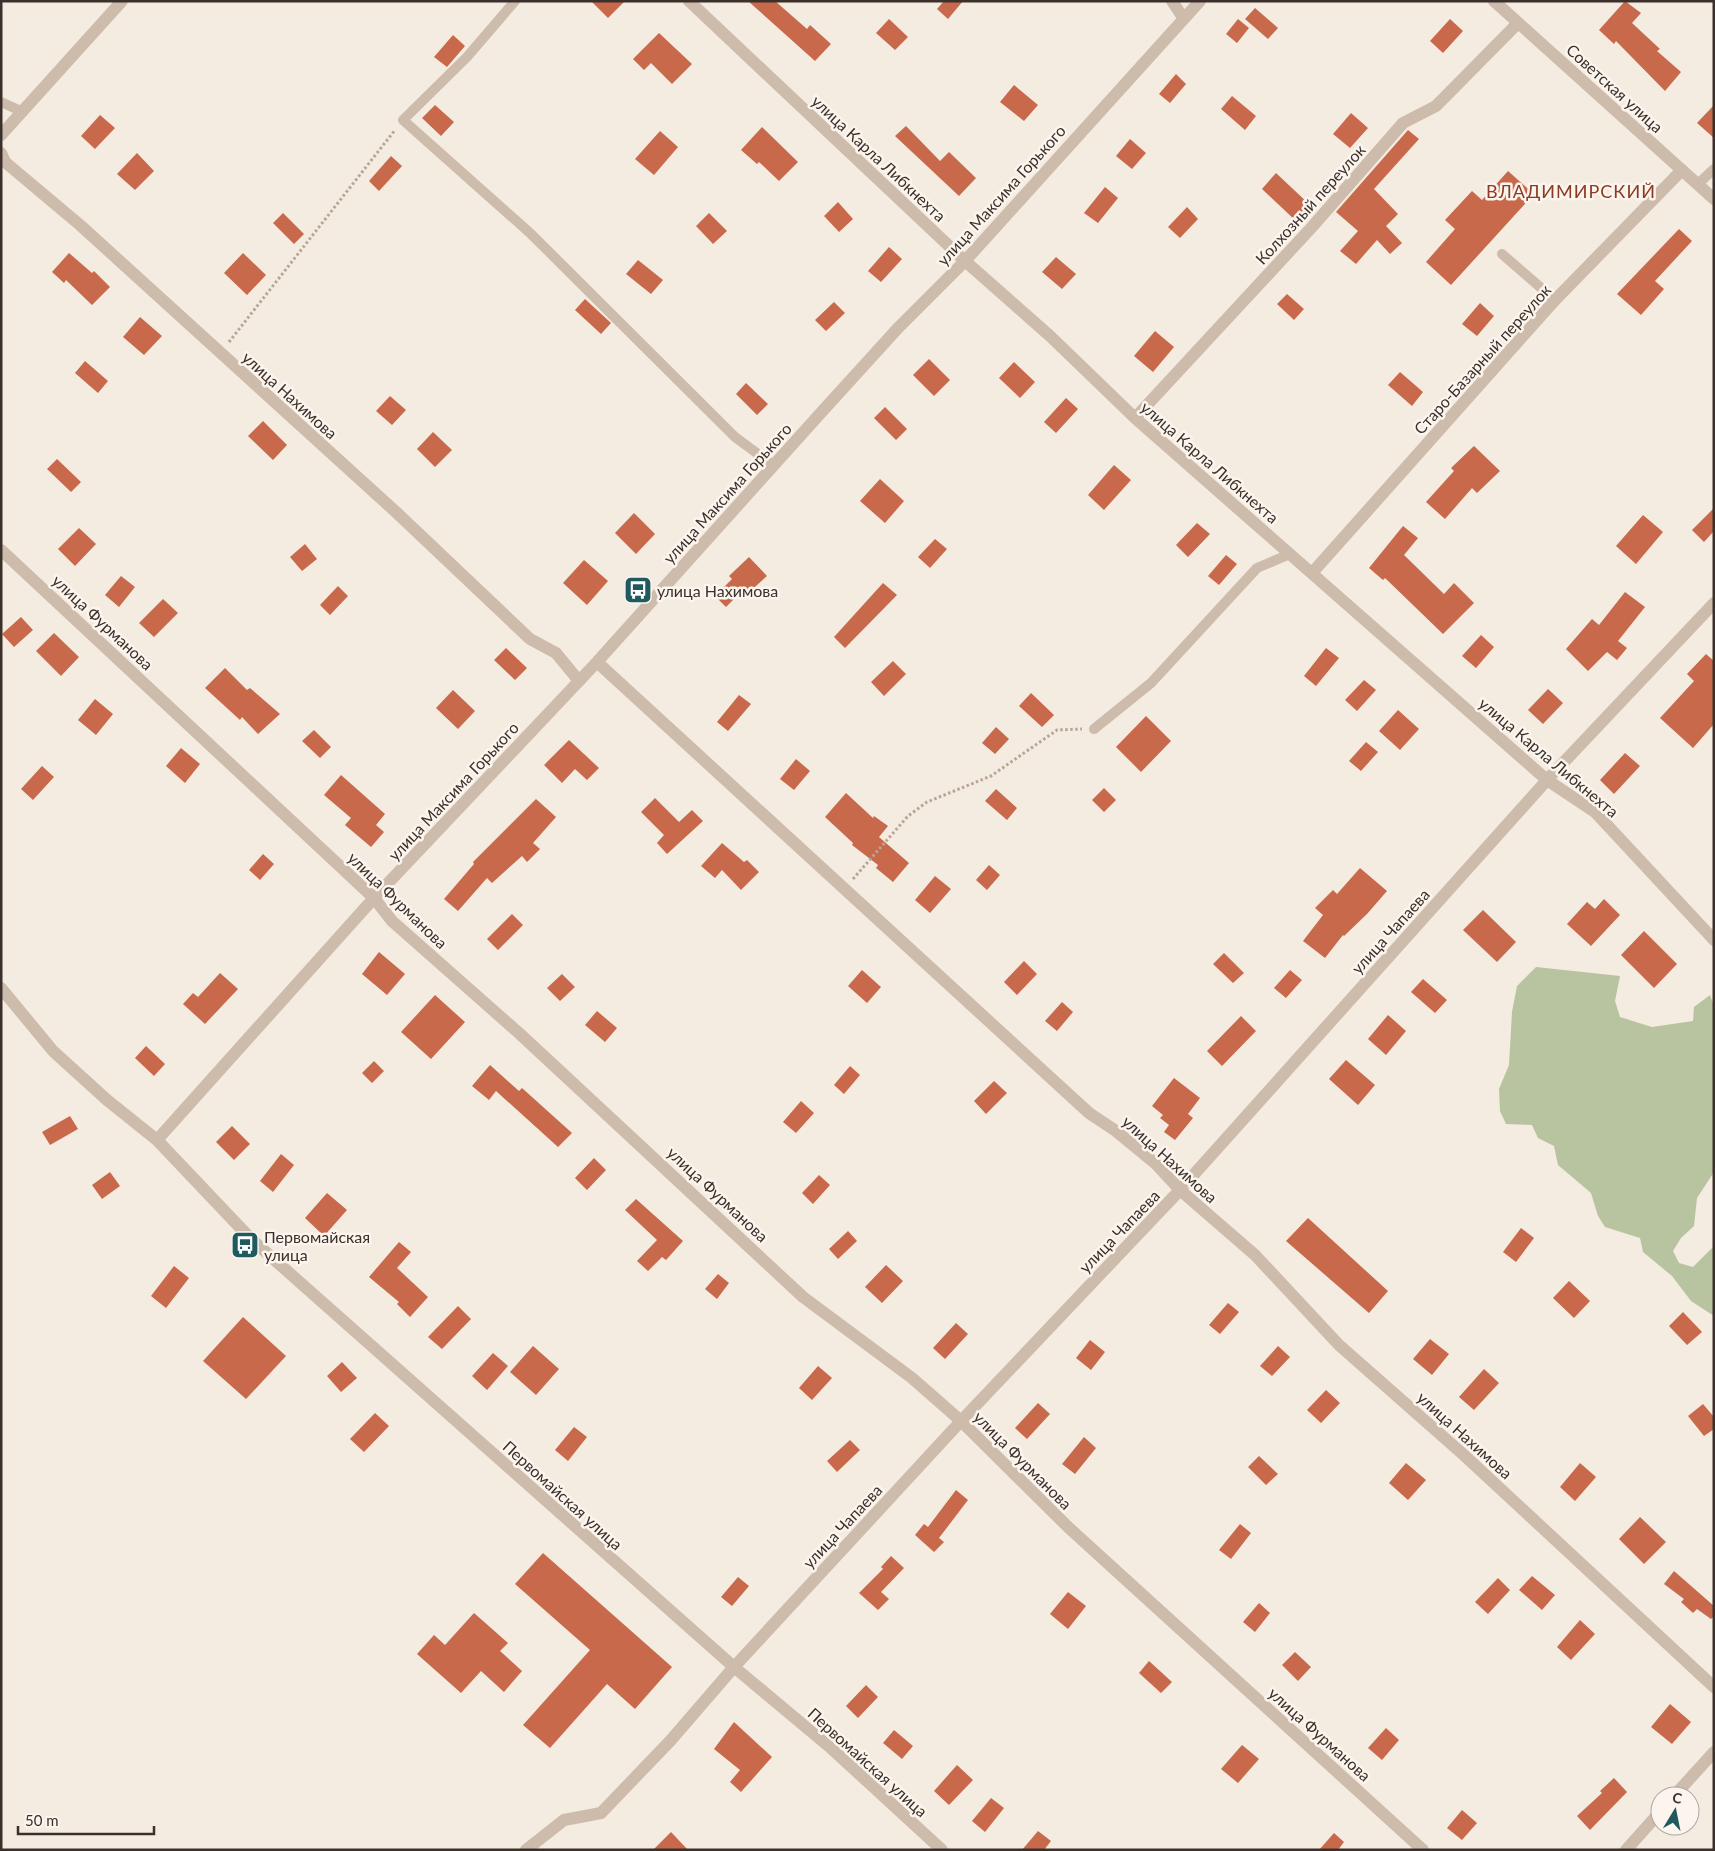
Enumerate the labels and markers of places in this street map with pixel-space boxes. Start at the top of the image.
bus stop icon: улица Нахимова [623,575,653,605]
place label: улица Нахимова [657,581,778,600]
place label: Первомайская улица [264,1227,370,1264]
bus stop icon: Первомайская улица [230,1230,260,1260]

